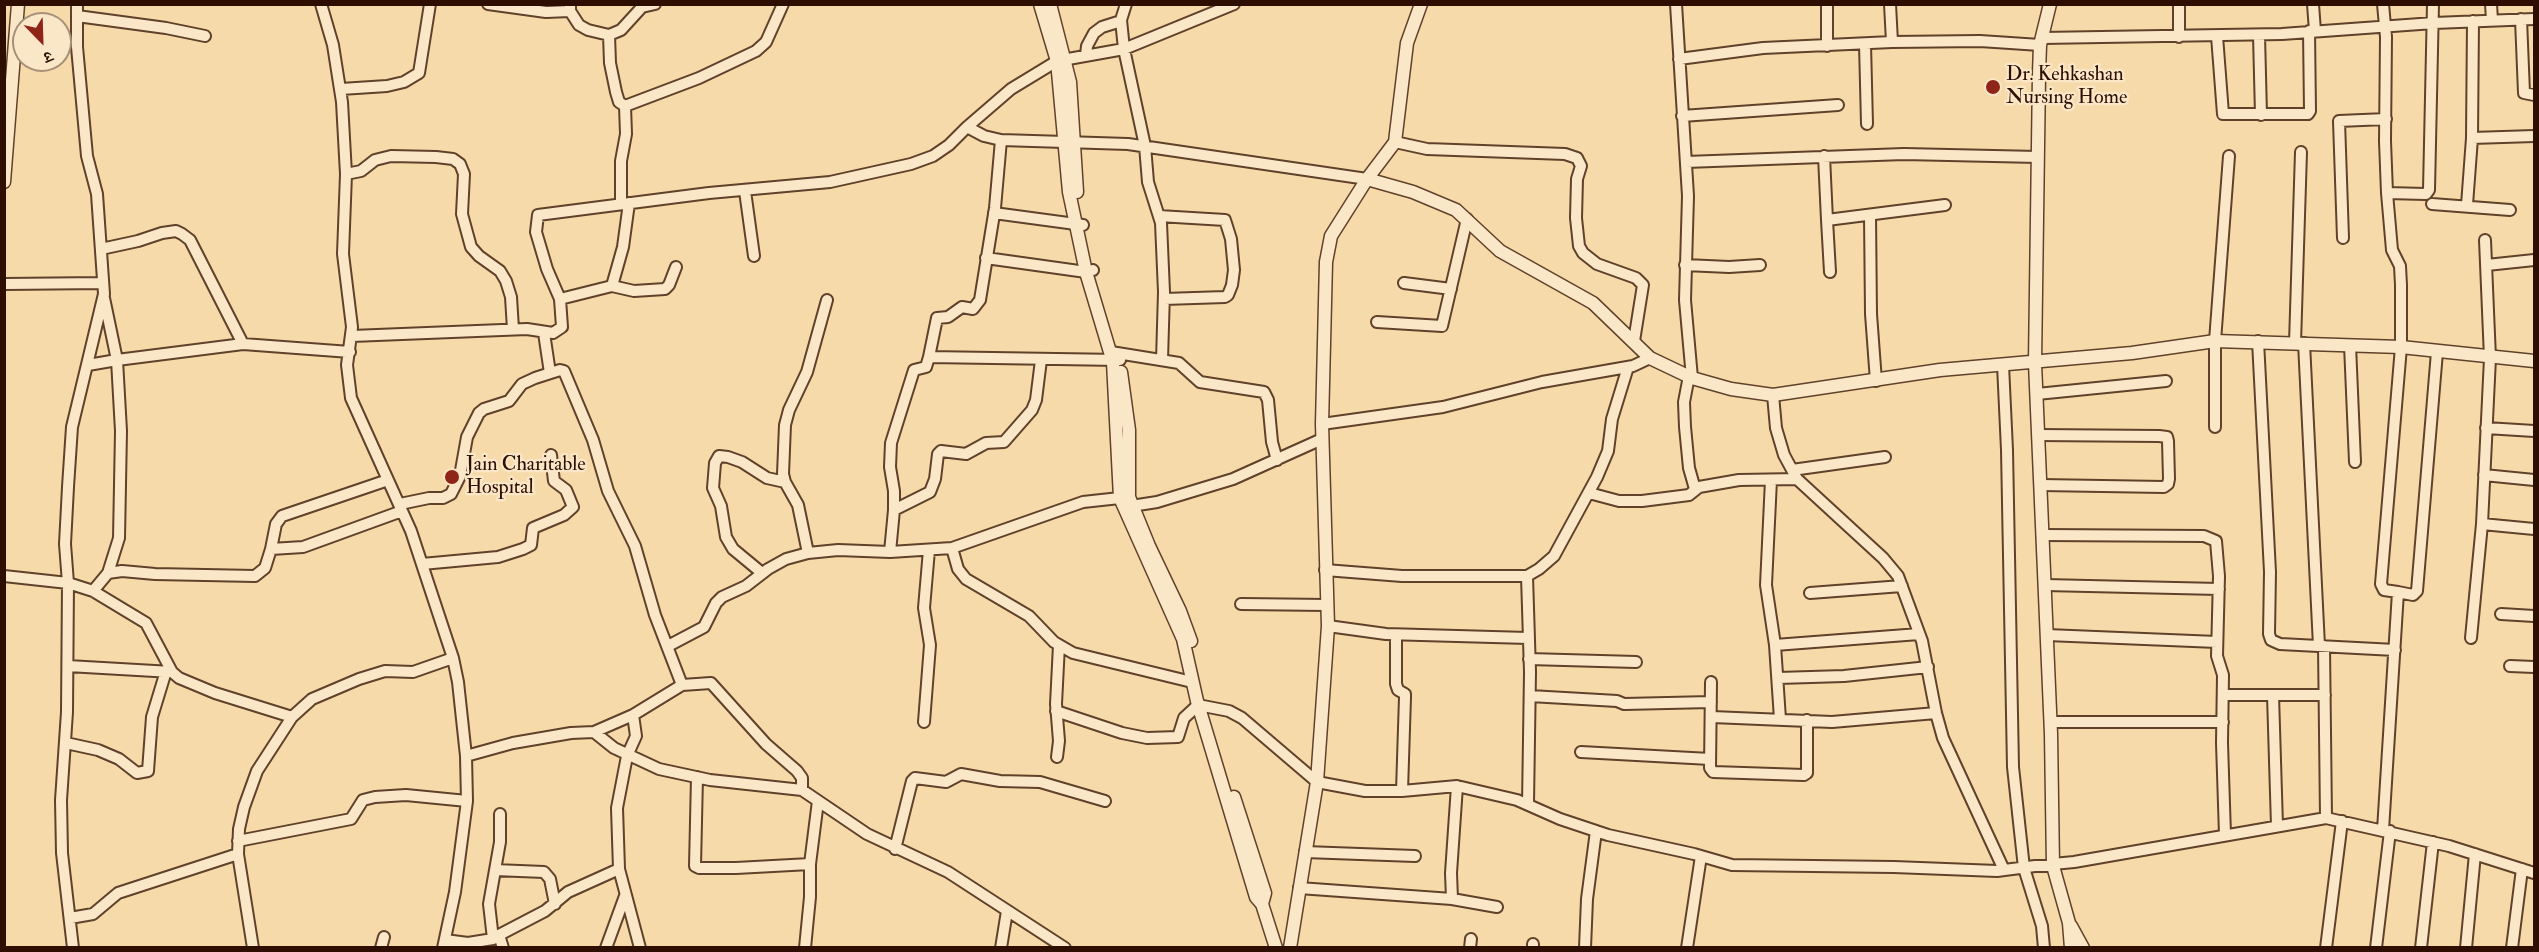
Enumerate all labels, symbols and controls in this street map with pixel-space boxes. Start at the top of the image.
north arrow [12,12,72,72]
text: उ [41,46,56,68]
place label: Dr. Kehkashan Nursing Home [2006,64,2127,111]
marker: Dr. Kehkashan Nursing Home [1984,78,2002,96]
place label: Jain Charitable Hospital [466,454,586,501]
marker: Jain Charitable Hospital [443,468,461,486]

